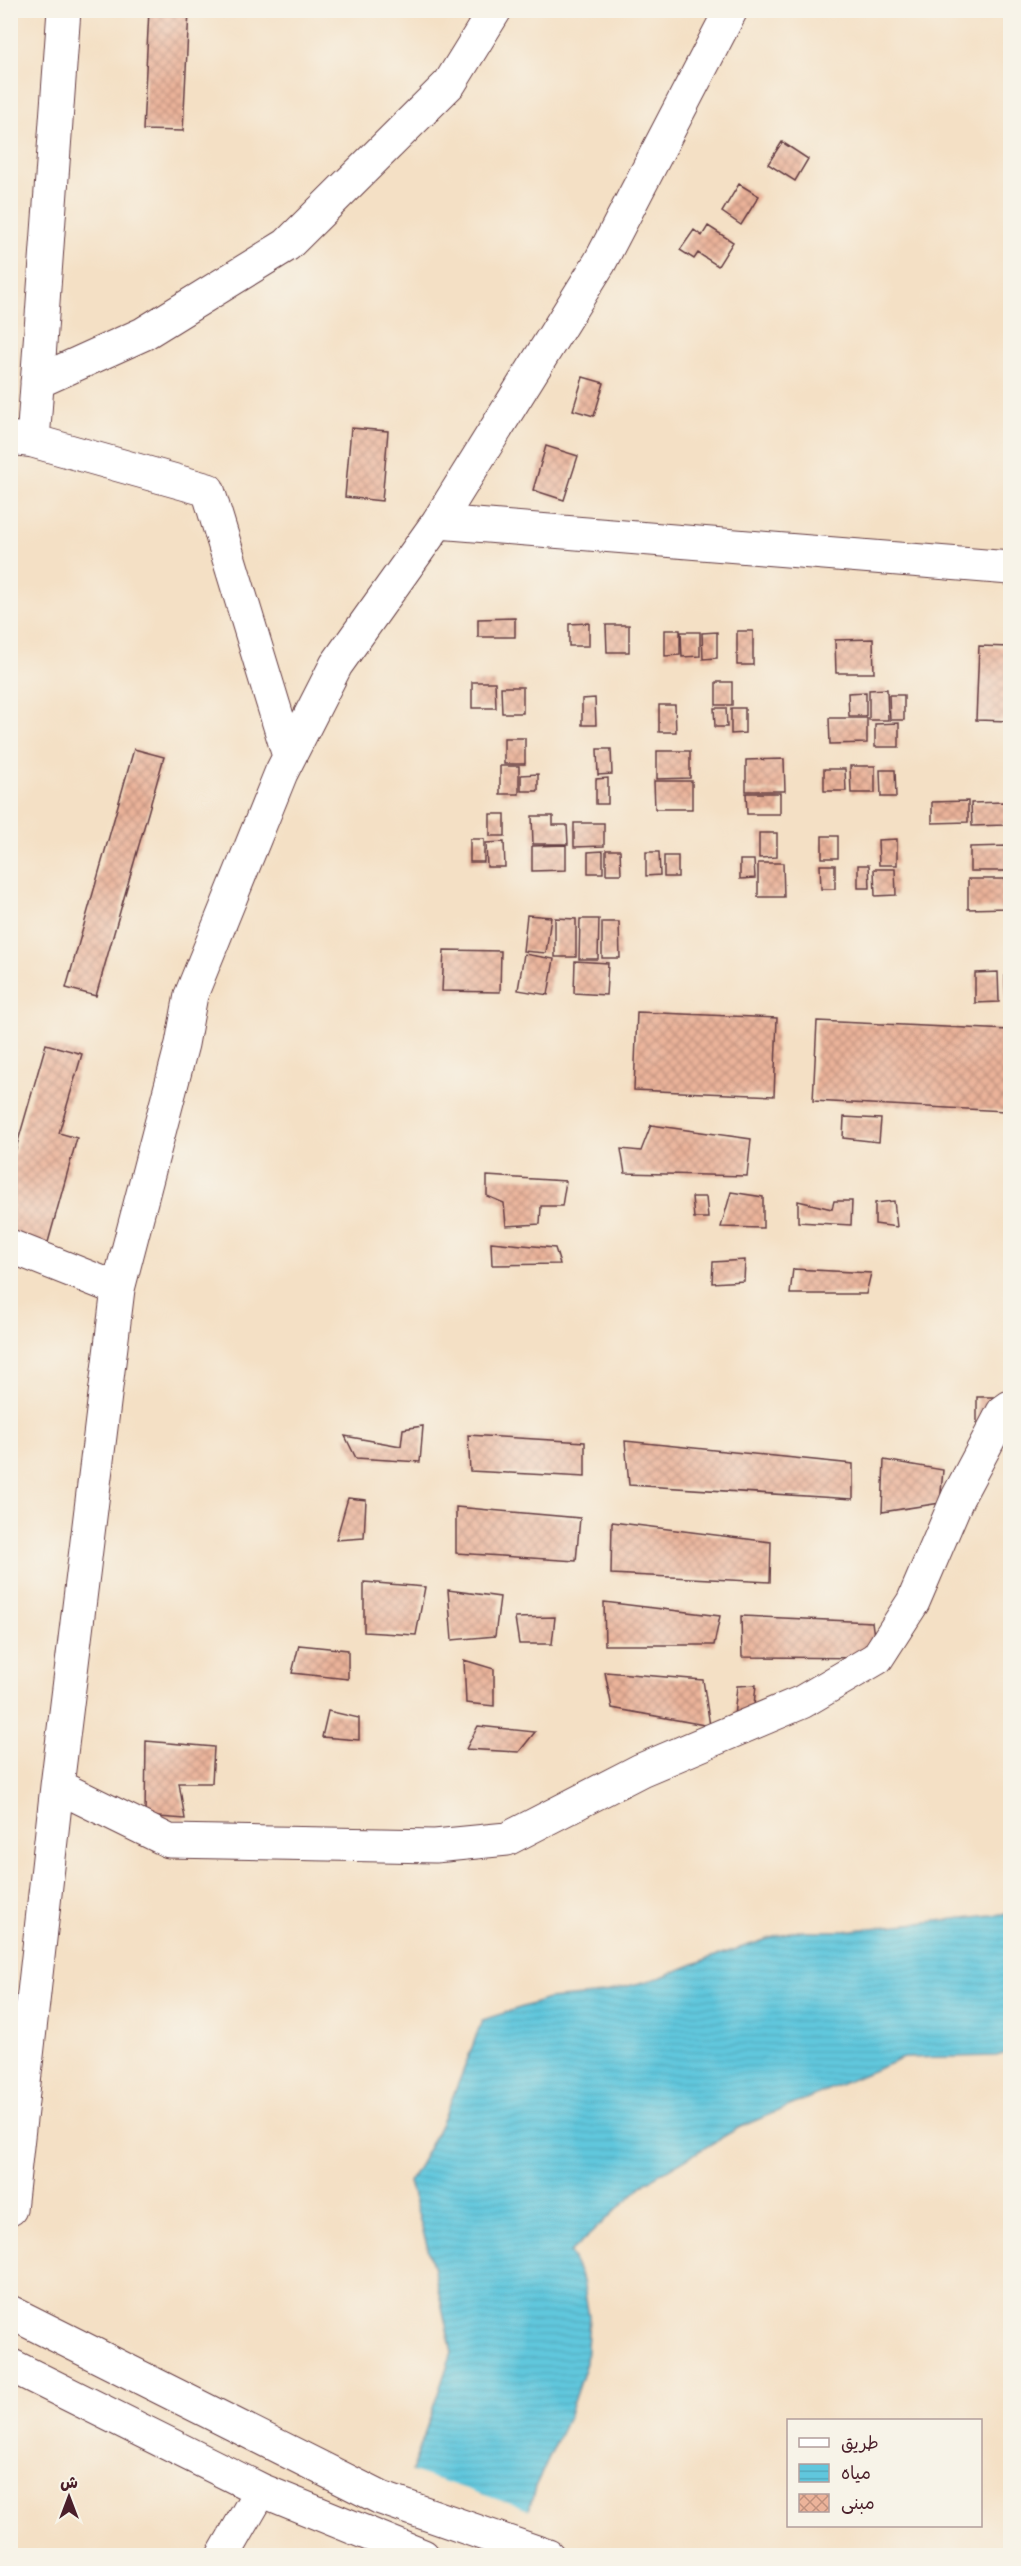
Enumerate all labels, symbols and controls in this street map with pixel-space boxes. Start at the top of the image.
legend [787,2419,982,2527]
text: طريق [841,2428,879,2455]
text: مياه [841,2458,871,2485]
north arrow [39,2467,99,2527]
text: ش [60,2469,78,2493]
text: مبنى [841,2488,875,2515]

